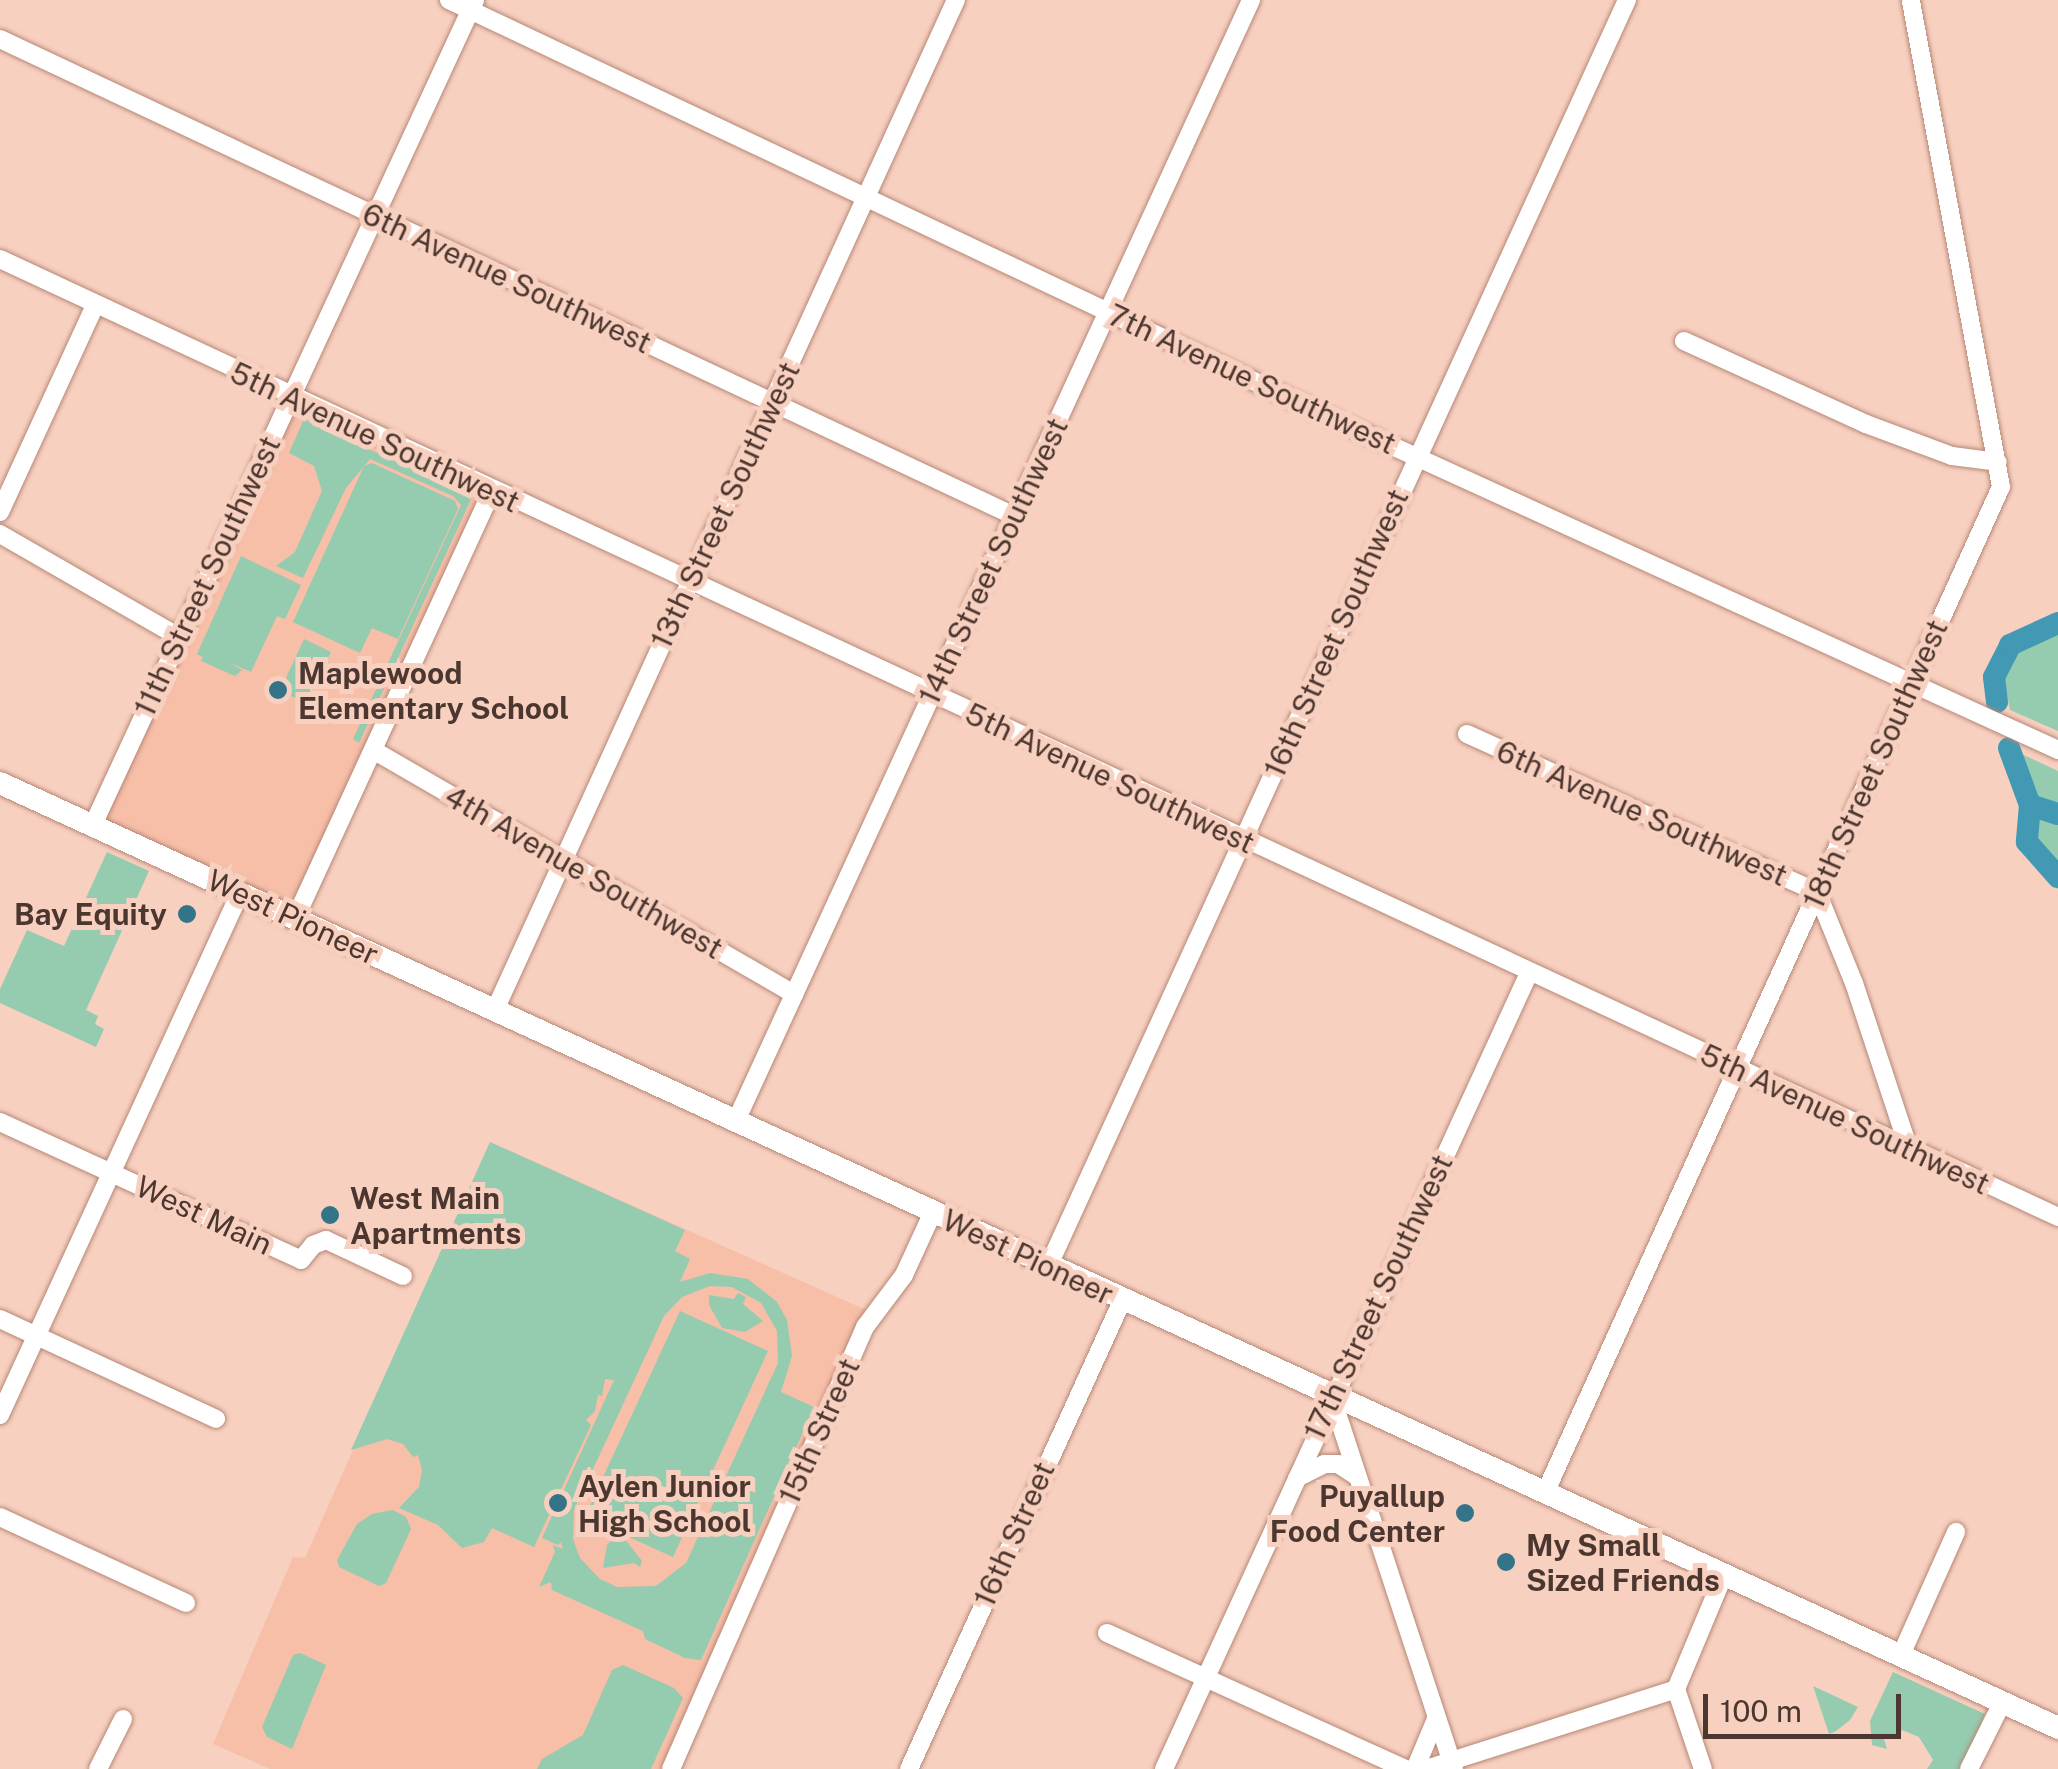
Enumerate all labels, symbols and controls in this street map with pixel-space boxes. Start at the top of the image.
street label: 6th Avenue Southwest [357,195,657,361]
street label: 7th Avenue Southwest [1102,296,1402,462]
street label: 5th Avenue Southwest [225,354,525,520]
street label: 13th Street Southwest [643,356,807,654]
street label: 14th Street Southwest [911,412,1075,710]
street label: 11th Street Southwest [126,430,288,722]
street label: 16th Street Southwest [1256,483,1416,783]
street label: 18th Street Southwest [1795,614,1955,914]
place label: Maplewood Elementary School [298,655,569,726]
marker: Maplewood Elementary School [267,679,289,701]
street label: 5th Avenue Southwest [960,695,1260,861]
street label: 6th Avenue Southwest [1491,733,1793,893]
street label: 4th Avenue Southwest [439,778,729,966]
street label: West Pioneer [202,862,384,972]
place label: Bay Equity [14,896,167,932]
marker: Bay Equity [176,903,198,925]
street label: 5th Avenue Southwest [1695,1036,1995,1202]
street label: 17th Street Southwest [1296,1149,1460,1445]
street label: West Main [130,1168,278,1262]
place label: West Main Apartments [350,1180,521,1250]
street label: West Pioneer [937,1202,1119,1312]
marker: West Main Apartments [319,1204,341,1226]
street label: 15th Street [771,1353,867,1509]
street label: 16th Street [966,1456,1062,1612]
place label: Aylen Junior High School [578,1468,751,1538]
place label: Puyallup Food Center [1270,1478,1445,1548]
marker: Aylen Junior High School [547,1492,569,1514]
marker: Puyallup Food Center [1454,1502,1476,1524]
place label: My Small Sized Friends [1526,1527,1720,1598]
marker: My Small Sized Friends [1495,1551,1517,1573]
scale bar [1708,1674,1906,1736]
text: 100 m [1720,1693,1802,1729]

